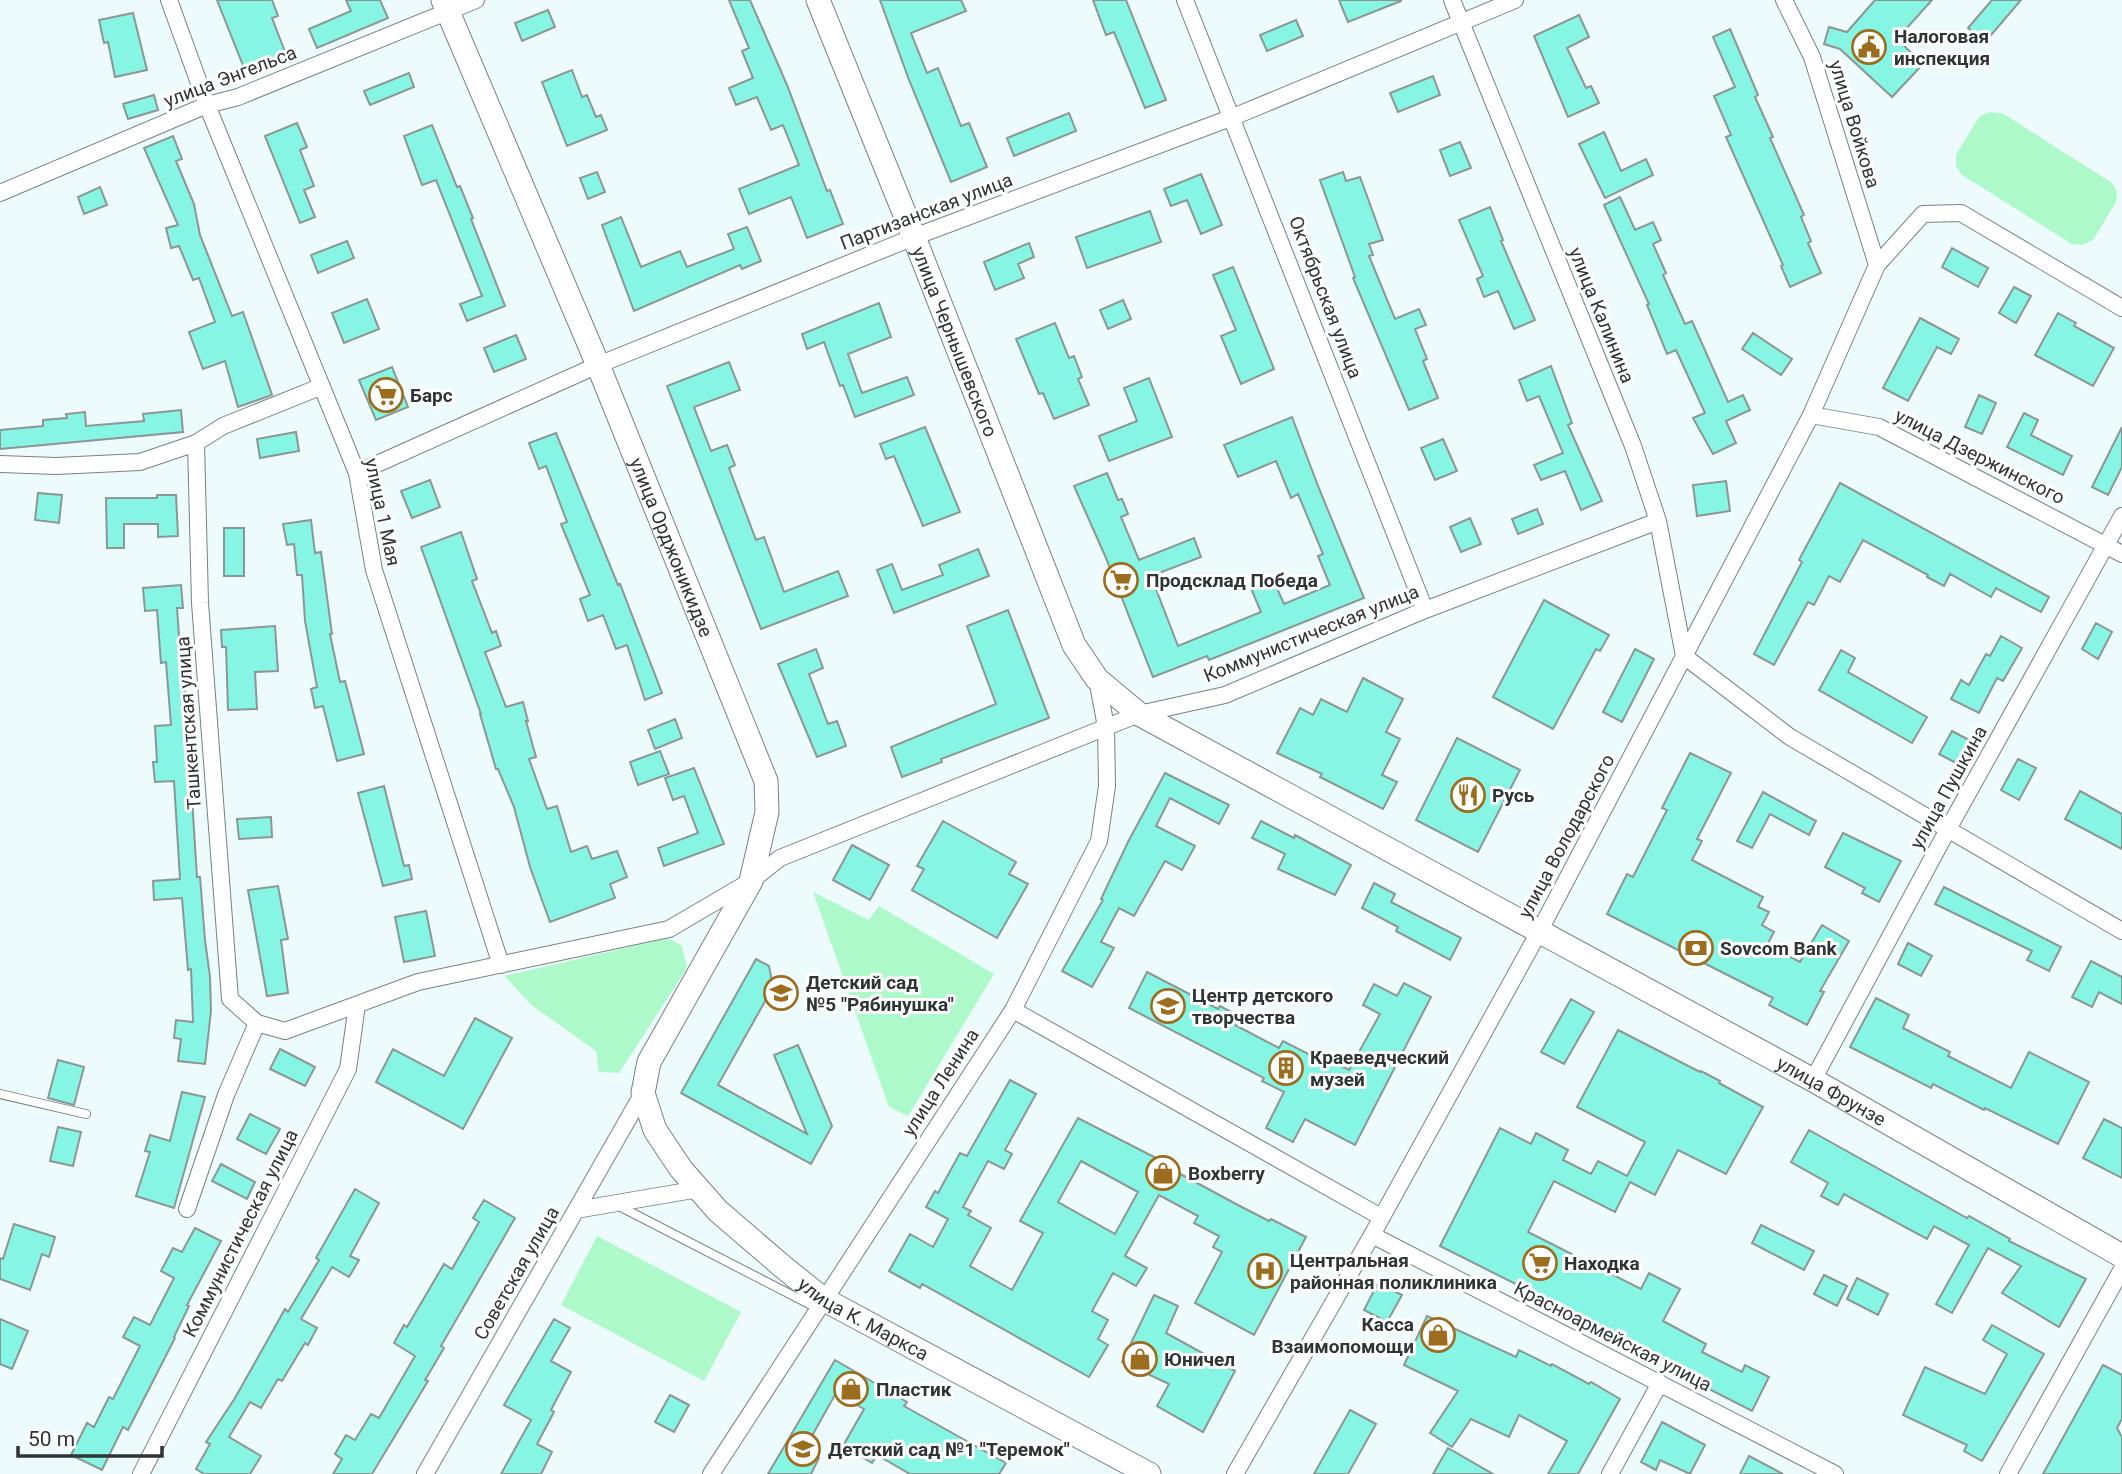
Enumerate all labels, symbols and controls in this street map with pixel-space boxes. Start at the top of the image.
place label: Налоговая инспекция [1894,25,1990,70]
public building icon: Налоговая инспекция [1850,28,1888,66]
street label: улица Энгельса [161,41,300,112]
street label: улица Войкова [1824,57,1885,191]
street label: Партизанская улица [837,168,1016,255]
street label: Октябрьская улица [1284,213,1367,382]
street label: улица Чернышевского [907,243,1002,440]
street label: улица Калинина [1564,244,1639,387]
supermarket icon: Барс [367,376,405,414]
place label: Барс [410,384,453,407]
street label: улица Дзержинского [1891,404,2068,509]
street label: улица Орджоникидзе [625,454,718,640]
street label: улица 1 Мая [360,456,405,568]
supermarket icon: Продсклад Победа [1102,561,1140,599]
place label: Продсклад Победа [1146,569,1318,592]
street label: Коммунистическая улица [1200,580,1422,687]
street label: Ташкентская улица [171,636,206,810]
street label: улица Пушкина [1905,722,1992,853]
street label: улица Володарского [1513,750,1619,922]
restaurant icon: Русь [1449,776,1487,814]
place label: Русь [1492,784,1535,807]
bank icon: Sovcom Bank [1677,929,1715,967]
place label: Sovcom Bank [1720,937,1838,960]
place label: Детский сад №5 "Рябинушка" [806,971,954,1016]
school or university icon: Детский сад №5 "Рябинушка" [762,974,800,1012]
place label: Центр детского творчества [1192,984,1333,1029]
school or university icon: Центр детского творчества [1149,987,1187,1025]
street label: улица Ленина [897,1024,984,1140]
place label: Краеведческий музей [1310,1046,1449,1091]
building icon: Краеведческий музей [1267,1049,1305,1087]
street label: улица Фрунзе [1773,1051,1890,1131]
street label: Коммунистическая улица [178,1125,303,1341]
shop icon: Boxberry [1144,1154,1182,1192]
place label: Boxberry [1188,1162,1265,1185]
street label: Советская улица [469,1202,564,1344]
supermarket icon: Находка [1521,1244,1559,1282]
place label: Центральная районная поликлиника [1290,1249,1497,1294]
hospital icon: Центральная районная поликлиника [1246,1252,1284,1290]
place label: Находка [1564,1252,1640,1275]
street label: улица К. Маркса [793,1273,932,1366]
street label: Красноармейская улица [1510,1277,1715,1396]
place label: Касса Взаимопомощи [1271,1313,1414,1358]
shop icon: Касса Взаимопомощи [1419,1316,1457,1354]
shop icon: Юничел [1121,1340,1159,1378]
place label: Юничел [1164,1348,1235,1371]
shop icon: Пластик [832,1370,870,1408]
place label: Пластик [876,1378,952,1401]
scale bar [18,1414,161,1458]
text: 50 m [28,1427,75,1451]
school or university icon: Детский сад №1 "Теремок" [784,1430,822,1468]
place label: Детский сад №1 "Теремок" [828,1438,1070,1461]

